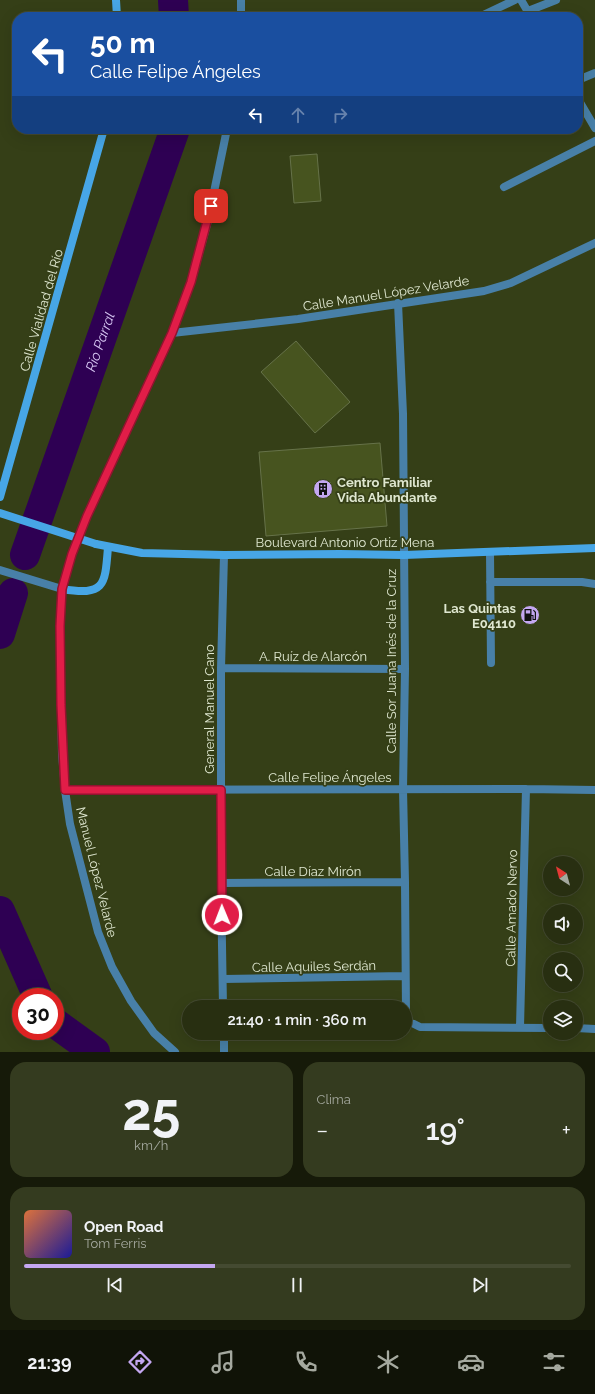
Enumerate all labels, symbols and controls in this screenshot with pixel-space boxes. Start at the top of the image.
text: 50 m [90,27,156,60]
icon: left [24,28,76,80]
text: Calle Felipe Ángeles [90,61,261,82]
icon: left [245,104,267,126]
icon: ahead [287,104,309,126]
icon: right [329,104,351,126]
pin [194,189,228,223]
icon: arrive [200,195,222,217]
street label: Calle Vialidad del Río [17,247,66,373]
street label: Calle Manuel López Velarde [302,273,471,314]
water label: Río Parral [82,310,118,373]
place label: Centro Familiar Vida Abundante [337,475,437,505]
building icon: Centro Familiar Vida Abundante [312,478,334,500]
street label: Boulevard Antonio Ortiz Mena [256,535,434,550]
street label: Calle Sor Juana Inés de la Cruz [384,569,399,753]
place label: Las Quintas E04110 [444,601,517,631]
fuel station icon: Las Quintas E04110 [519,604,541,626]
street label: General Manuel Cano [202,644,217,774]
street label: A. Ruíz de Alarcón [259,649,367,664]
street label: Calle Felipe Ángeles [268,770,392,785]
street label: Manuel López Velarde [73,805,120,939]
street label: Calle Amado Nervo [503,849,520,967]
north arrow [543,856,583,896]
map controls [543,856,583,1040]
street label: Calle Díaz Mirón [265,864,361,879]
position arrow [201,894,243,936]
button: sound [543,904,583,944]
button: search [543,952,583,992]
street label: Calle Aquiles Serdán [252,958,376,975]
speed limit sign: 30 [12,988,64,1040]
button: layers [543,1000,583,1040]
text: 21:40 · 1 min · 360 m [228,1011,366,1029]
text: 25 [122,1081,180,1142]
text: Clima [317,1092,351,1107]
text: 19° [425,1112,465,1147]
text: − [317,1117,328,1143]
text: + [562,1117,571,1143]
text: km/h [134,1138,168,1153]
text: Open Road [84,1218,164,1236]
text: Tom Ferris [84,1236,147,1251]
icon: previous [104,1274,126,1296]
icon: pause [286,1274,308,1296]
icon: next [469,1274,491,1296]
icon: directions [126,1348,154,1376]
icon: music [209,1348,237,1376]
icon: phone [292,1348,320,1376]
icon: climate [374,1348,402,1376]
icon: car [457,1348,485,1376]
icon: filters [540,1348,568,1376]
text: 21:39 [27,1352,71,1373]

